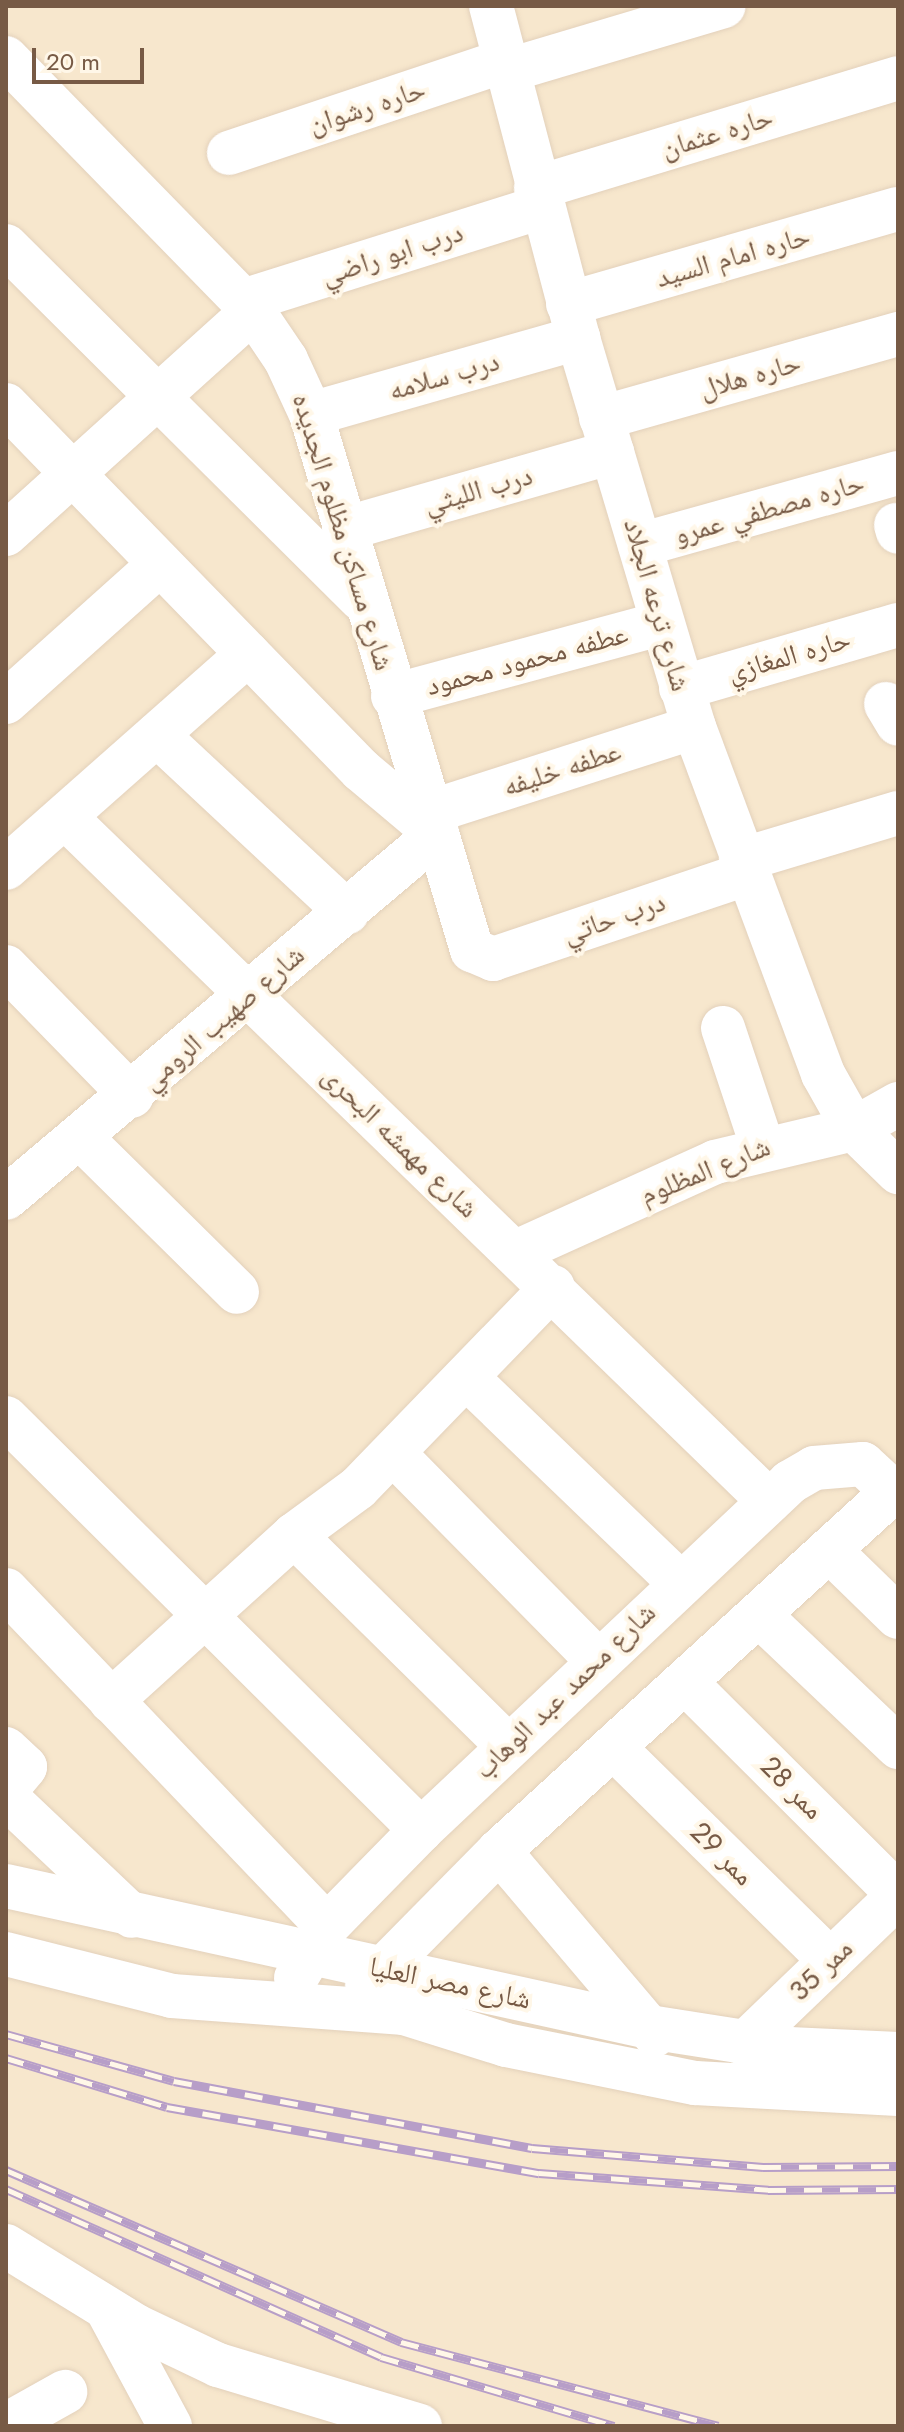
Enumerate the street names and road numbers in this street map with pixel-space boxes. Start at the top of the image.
street label: حاره رشوان [304,72,430,142]
street label: حاره عثمان [657,100,777,166]
street label: درب ابو راضي [317,215,467,293]
street label: حاره امام السيد [652,219,814,295]
street label: درب سلامه [385,344,503,408]
street label: حاره هلال [696,346,804,406]
street label: شارع مساكن مظلوم الجديده [285,390,401,674]
street label: درب الليثي [420,459,536,521]
street label: حاره مصطفي عمرو [670,466,868,552]
street label: شارع ترعه الجلاد [616,515,698,695]
street label: عطفه محمود محمود [422,617,632,703]
street label: حاره المغازي [724,622,854,690]
street label: عطفه خليفه [499,734,625,804]
street label: درب حاتي [558,885,670,951]
street label: شارع صهيب الرومي [135,938,311,1098]
street label: شارع مهمشه البحرى [315,1059,485,1225]
street label: شارع المظلوم [635,1130,775,1212]
street label: شارع محمد عبد الوهاب [467,1596,663,1786]
street label: ممر 28 [754,1750,830,1826]
street label: ممر 29 [683,1815,761,1893]
street label: ممر 35 [782,1932,860,2008]
street label: شارع مصر العليا [366,1950,534,2016]

